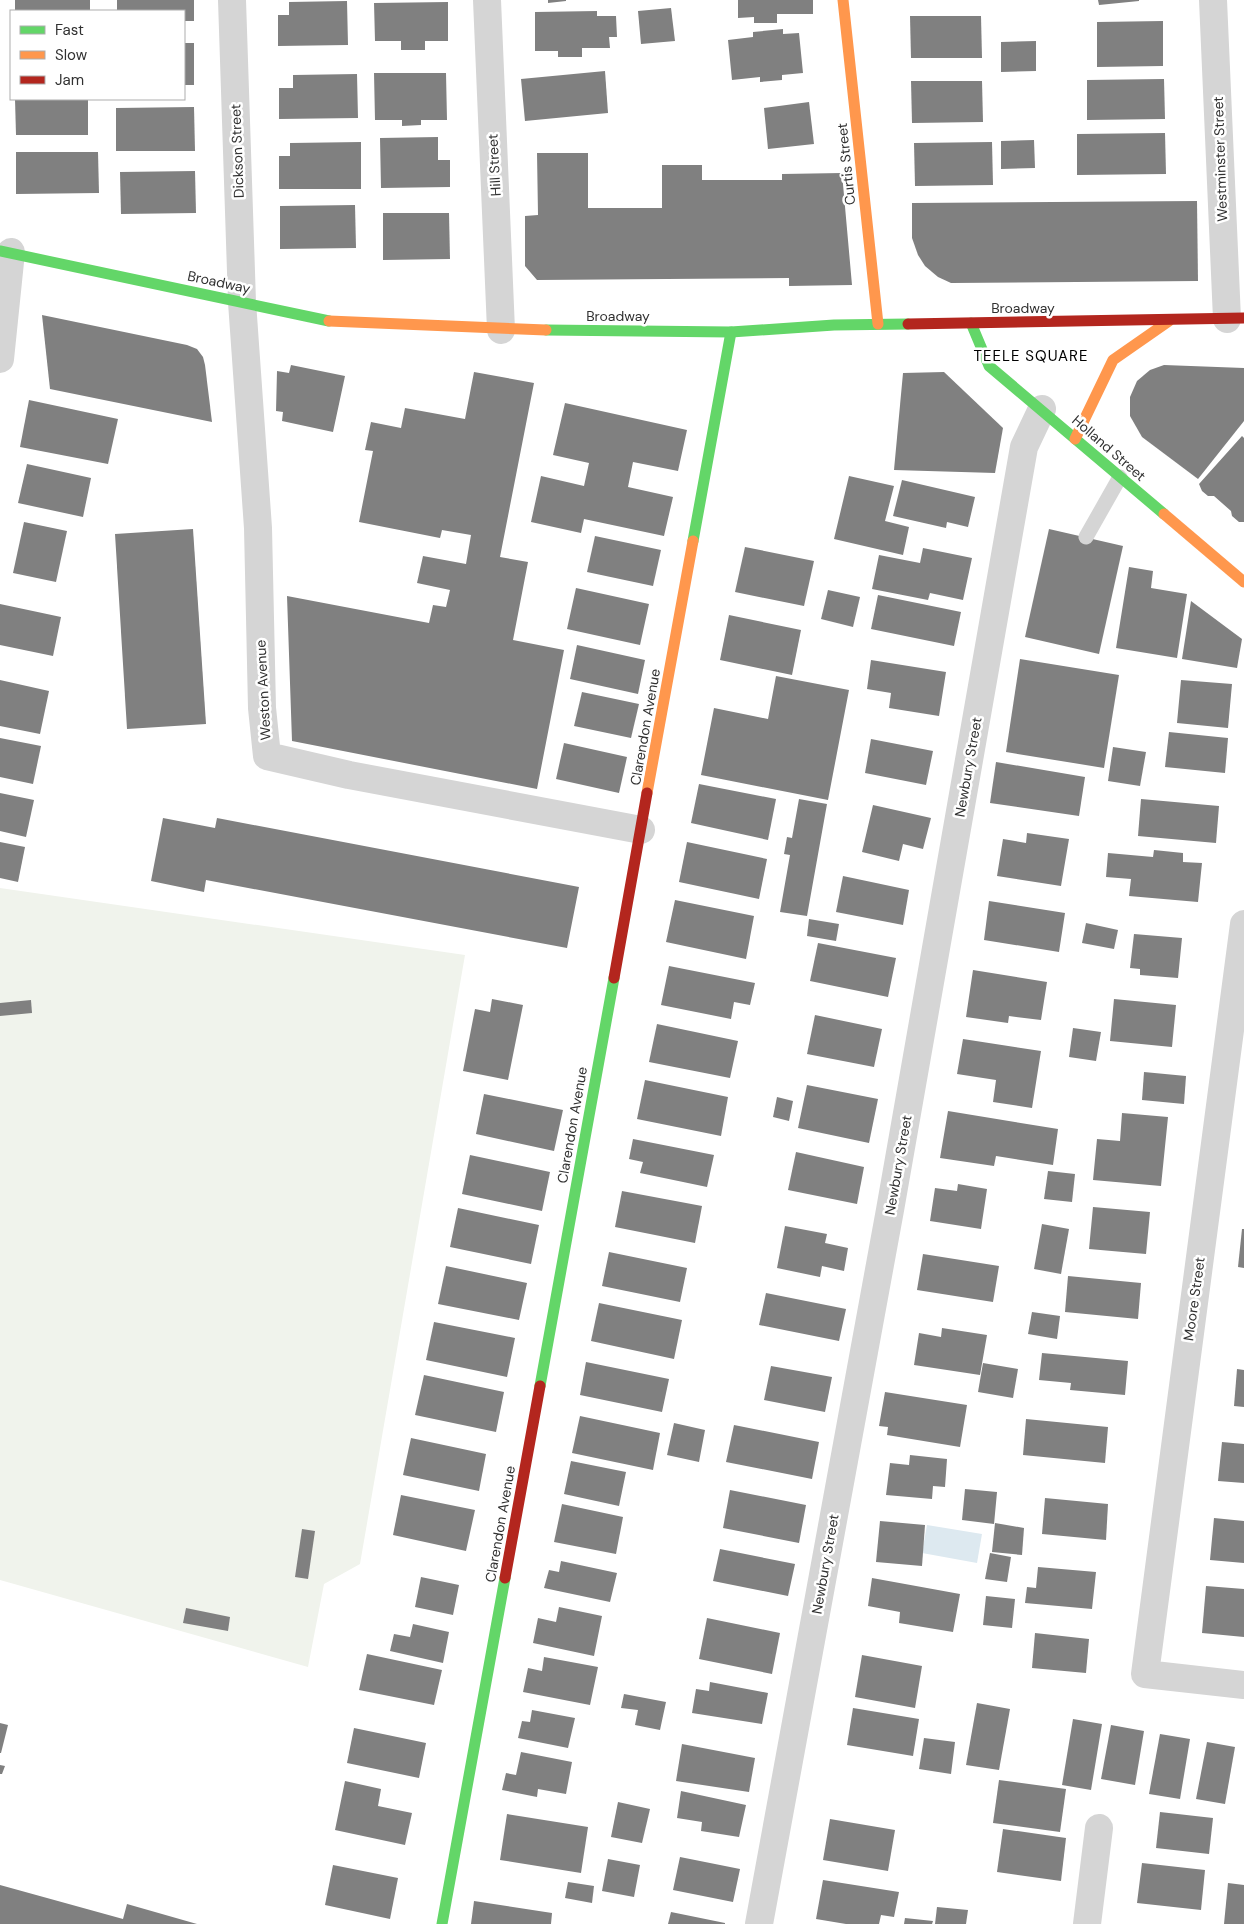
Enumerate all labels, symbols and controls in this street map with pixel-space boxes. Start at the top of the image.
legend [10,10,185,100]
text: Fast [55,20,84,40]
text: Slow [55,45,88,65]
text: Jam [55,70,84,90]
street label: Westminster Street [1209,96,1231,222]
street label: Dickson Street [226,104,248,198]
street label: Curtis Street [833,122,859,206]
street label: Hill Street [483,133,505,197]
street label: Broadway [186,267,252,297]
street label: Broadway [991,299,1055,317]
street label: Broadway [586,307,650,325]
district label: TEELE SQUARE [974,346,1088,366]
street label: Holland Street [1068,411,1150,485]
street label: Weston Avenue [251,639,275,741]
street label: Clarendon Avenue [626,667,664,787]
street label: Newbury Street [950,716,986,818]
street label: Clarendon Avenue [553,1065,591,1185]
street label: Newbury Street [880,1114,916,1216]
street label: Moore Street [1179,1256,1209,1342]
street label: Clarendon Avenue [481,1464,519,1584]
street label: Newbury Street [807,1513,843,1615]

